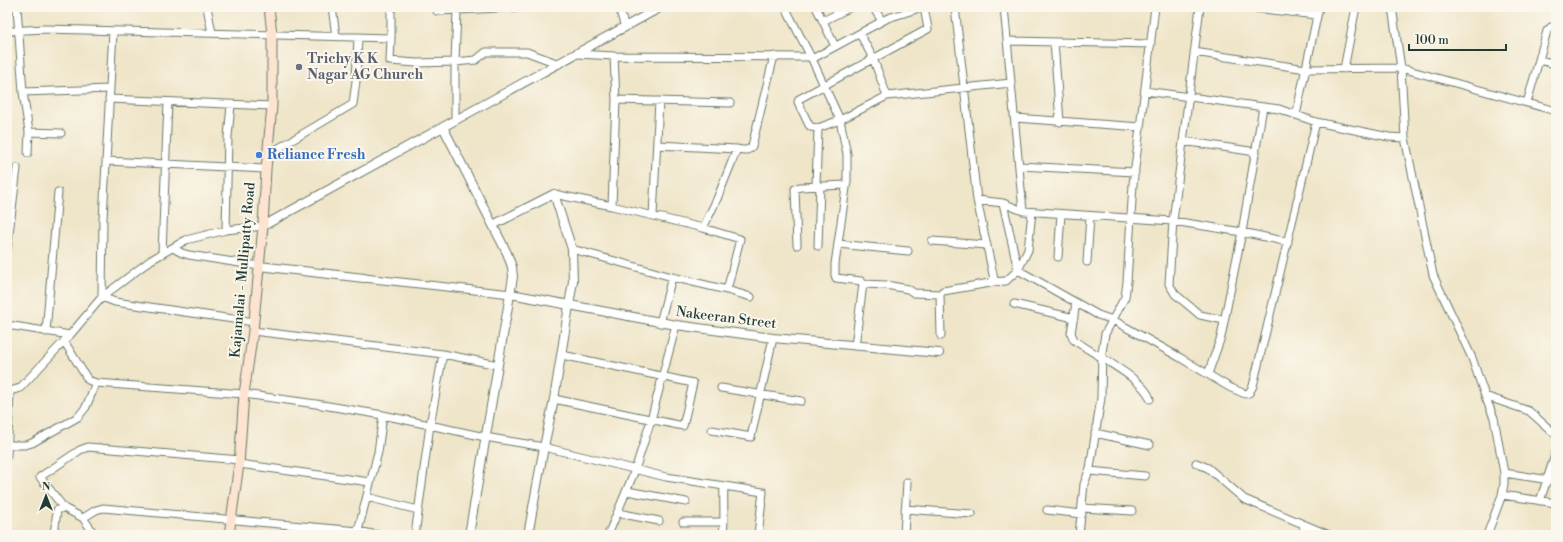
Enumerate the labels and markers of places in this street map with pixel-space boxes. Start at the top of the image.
place label: Trichy K K Nagar AG Church [307,50,423,84]
marker: Trichy K K Nagar AG Church [294,62,304,72]
place label: Reliance Fresh [267,146,366,164]
marker: Reliance Fresh [254,150,264,160]

